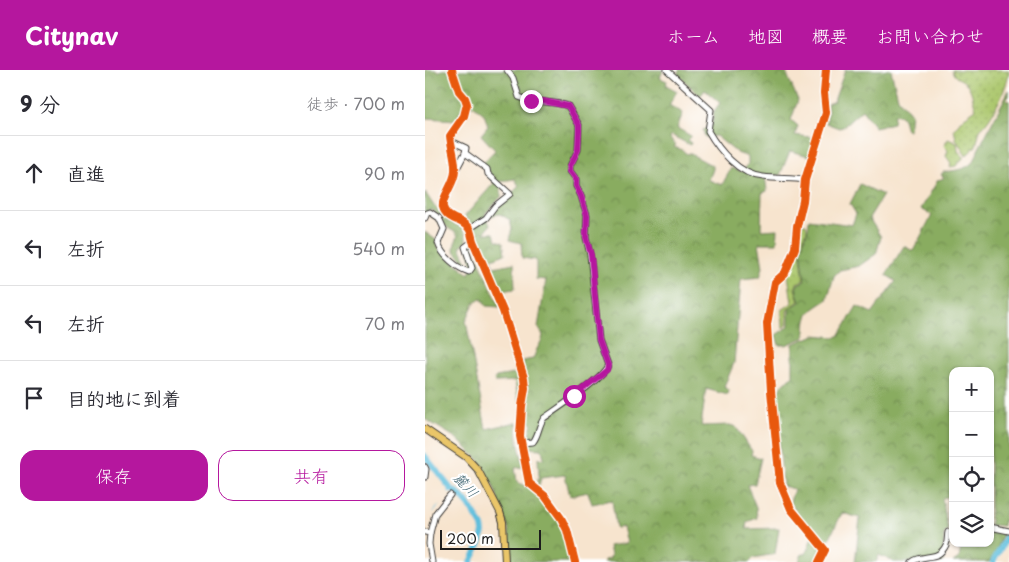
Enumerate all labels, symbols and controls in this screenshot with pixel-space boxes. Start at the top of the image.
text: Citynav [25,17,118,53]
text: ホーム [667,22,720,49]
text: 地図 [748,22,784,49]
text: 概要 [812,22,848,49]
text: お問い合わせ [876,22,984,49]
text: 9 分 [20,87,60,119]
route end [520,90,543,113]
text: 徒歩 · 700 m [307,91,405,115]
icon: ahead [20,159,48,187]
text: 直進 [67,159,105,187]
text: 90 m [364,161,405,185]
icon: left [20,234,48,262]
text: 左折 [67,234,105,262]
text: 540 m [352,236,405,260]
icon: left [20,309,48,337]
text: 左折 [67,309,105,337]
text: 70 m [365,311,405,335]
map controls [949,367,994,547]
button: + [949,367,994,412]
icon: arrive [20,384,48,412]
text: 目的地に到着 [67,384,181,412]
route start [563,385,586,408]
button: − [949,412,994,457]
button: 保存 [20,450,208,501]
button: 共有 [218,450,405,501]
button: locate [949,457,994,502]
water label: 麓川 [449,467,484,502]
button: layers [949,502,994,547]
scale bar [440,527,541,550]
text: 200 m [447,528,494,549]

